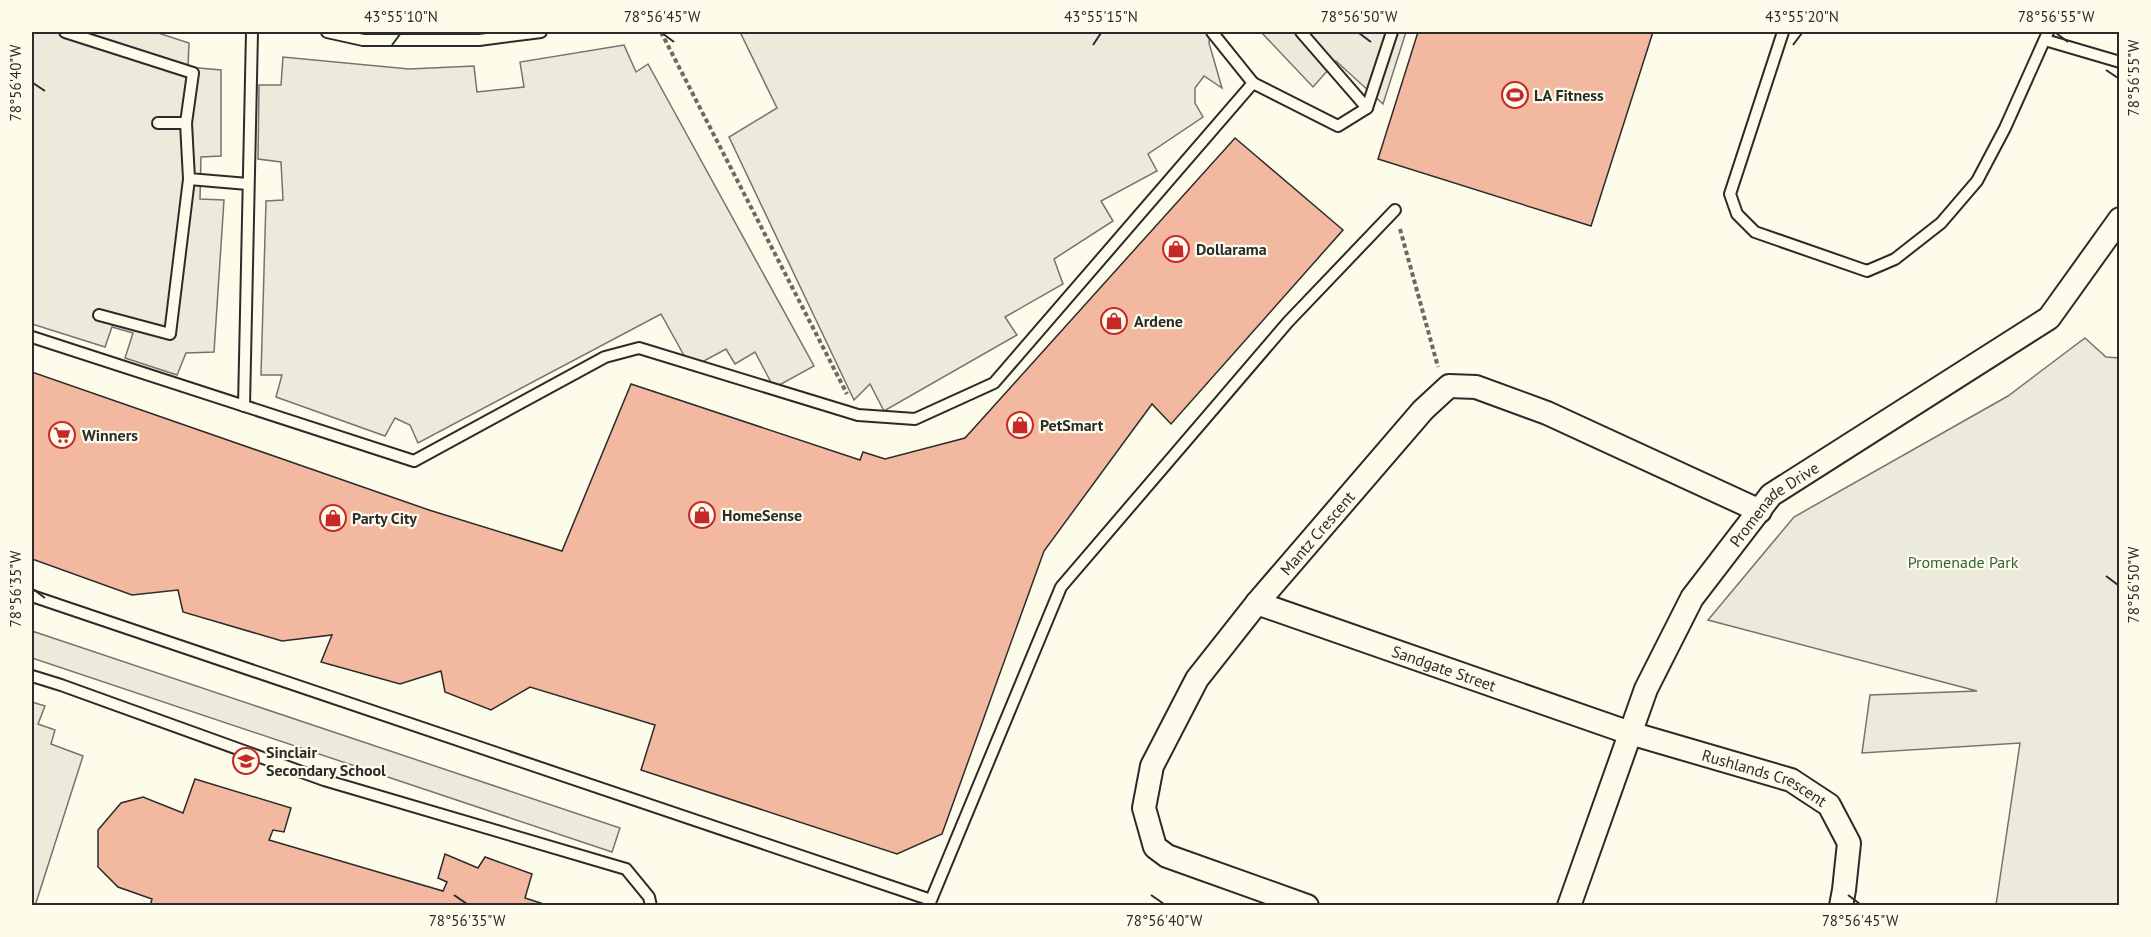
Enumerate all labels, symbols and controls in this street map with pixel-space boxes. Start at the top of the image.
text: 43°55'10"N [364,7,438,26]
text: 78°56'45"W [624,7,701,26]
text: 43°55'15"N [1064,7,1138,26]
text: 78°56'50"W [1321,7,1398,26]
text: 43°55'20"N [1765,7,1839,26]
text: 78°56'55"W [2018,7,2095,26]
text: 78°56'55"W [2124,39,2143,116]
text: 78°56'40"W [6,44,25,121]
sports icon: LA Fitness [1500,80,1530,110]
place label: LA Fitness [1534,85,1604,105]
shop icon: Dollarama [1161,234,1191,264]
place label: Dollarama [1196,239,1267,259]
shop icon: Ardene [1099,306,1129,336]
place label: Ardene [1134,311,1183,331]
shop icon: PetSmart [1005,410,1035,440]
place label: PetSmart [1040,415,1104,435]
supermarket icon: Winners [47,420,77,450]
place label: Winners [82,425,138,445]
street label: Promenade Drive [1725,457,1822,551]
street label: Mantz Crescent [1276,487,1359,579]
shop icon: HomeSense [687,500,717,530]
shop icon: Party City [318,503,348,533]
place label: HomeSense [722,505,802,525]
place label: Party City [352,508,417,528]
text: 78°56'50"W [2124,546,2143,623]
text: 78°56'35"W [6,550,25,627]
park label: Promenade Park [1908,552,2019,572]
street label: Sandgate Street [1389,641,1499,696]
place label: Sinclair Secondary School [266,742,386,780]
street label: Rushlands Crescent [1700,745,1831,811]
school or university icon: Sinclair Secondary School [231,746,261,776]
text: 78°56'35"W [429,911,506,930]
text: 78°56'40"W [1126,911,1203,930]
text: 78°56'45"W [1822,911,1899,930]

